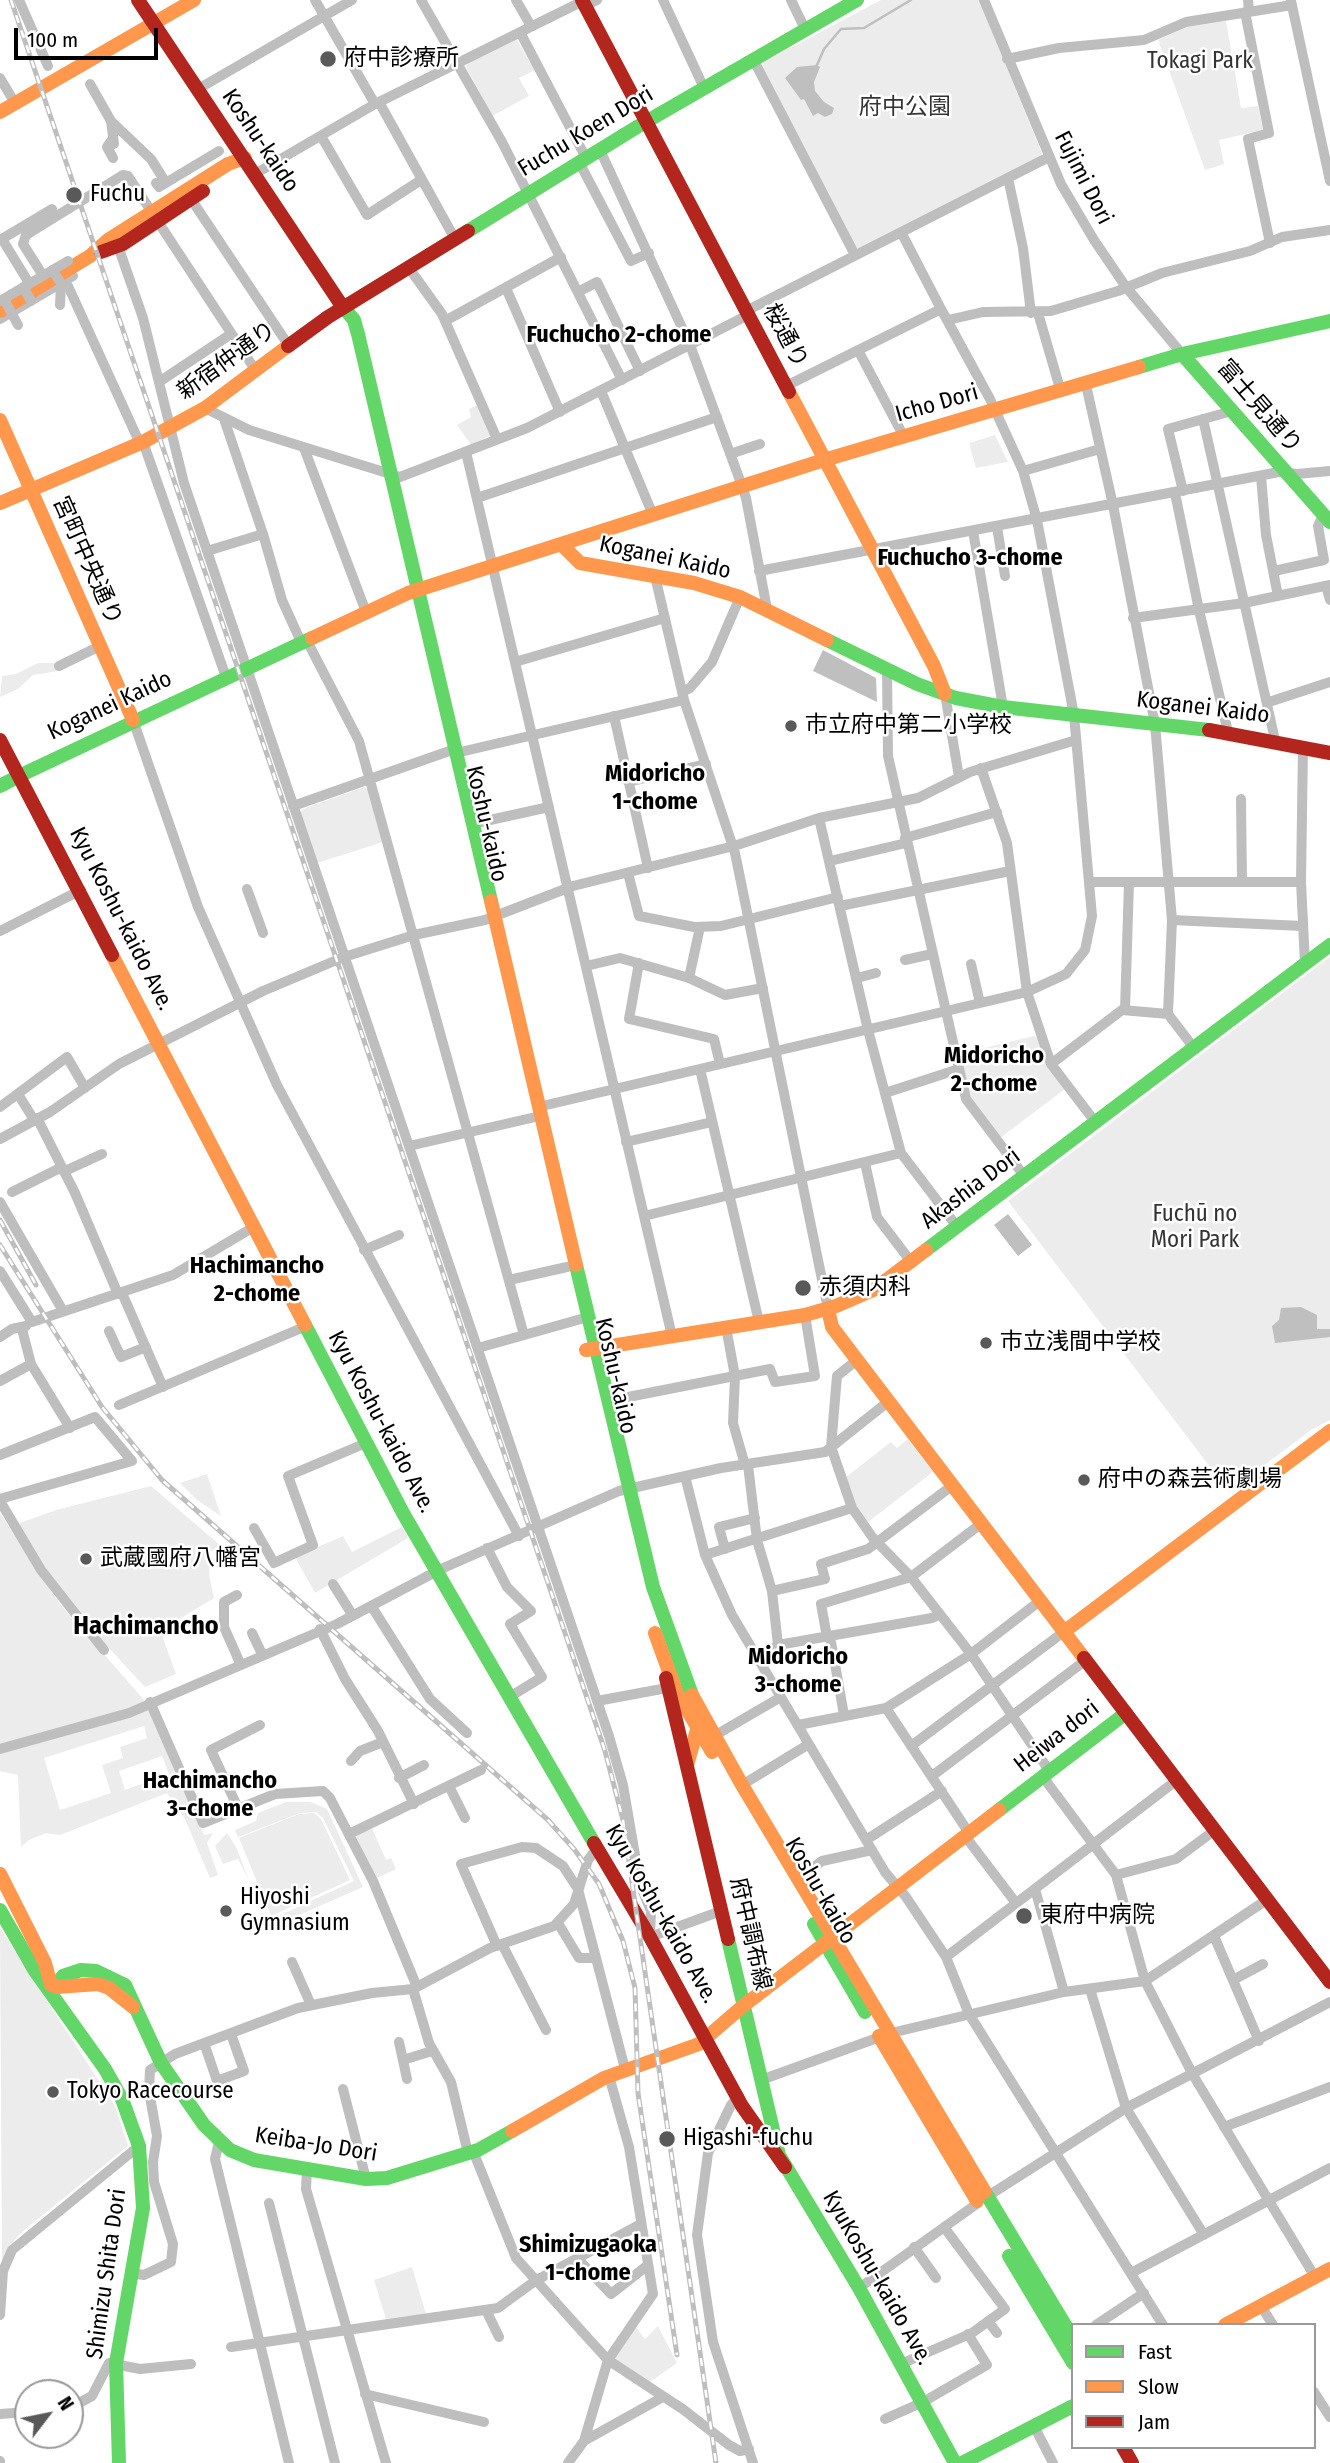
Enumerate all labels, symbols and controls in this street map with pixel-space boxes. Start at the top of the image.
scale bar [18,14,161,58]
text: 100 m [27,27,78,53]
place label: 府中診療所 [344,45,459,73]
park label: Tokagi Park [1147,48,1253,76]
marker: 府中診療所 [318,49,338,69]
street label: Fuchu Koen Dori [513,81,659,183]
street label: Koshu-kaido [215,84,305,198]
park label: 府中公園 [859,94,951,122]
street label: Fujimi Dori [1048,127,1118,229]
place label: Fuchu [90,181,145,209]
marker: Fuchu [64,185,84,205]
street label: 桜通り [757,299,813,373]
street label: 新宿仲通り [172,316,282,406]
district label: Fuchucho 2-chome [527,321,711,349]
street label: 富士見通り [1211,355,1307,459]
street label: Icho Dori [892,379,982,429]
street label: 宮町中央通り [46,492,128,630]
street label: Koganei Kaido [597,531,733,585]
district label: Fuchucho 3-chome [877,544,1063,572]
street label: Koganei Kaido [44,665,176,747]
street label: Koganei Kaido [1135,686,1271,730]
place label: 市立府中第二小学校 [805,712,1012,740]
marker: 市立府中第二小学校 [783,718,799,734]
district label: Midoricho 1-chome [605,760,705,816]
street label: Koshu-kaido [459,763,513,885]
street label: Kyu Koshu-kaido Ave. [63,823,179,1015]
district label: Midoricho 2-chome [944,1042,1044,1098]
street label: Akashia Dori [916,1143,1026,1235]
park label: Fuchū no Mori Park [1151,1201,1239,1255]
district label: Hachimancho 2-chome [190,1252,324,1308]
place label: 赤須内科 [819,1274,911,1302]
marker: 赤須内科 [793,1278,813,1298]
street label: Koshu-kaido [588,1315,642,1437]
street label: Kyu Koshu-kaido Ave. [321,1327,441,1517]
place label: 市立浅間中学校 [1000,1329,1161,1357]
marker: 市立浅間中学校 [978,1335,994,1351]
place label: 府中の森芸術劇場 [1098,1466,1282,1494]
marker: 府中の森芸術劇場 [1076,1472,1092,1488]
place label: 武蔵國府八幡宮 [100,1545,261,1573]
marker: 武蔵國府八幡宮 [78,1551,94,1567]
district label: Hachimancho [73,1611,219,1643]
district label: Midoricho 3-chome [748,1643,848,1699]
street label: Heiwa dori [1009,1695,1105,1779]
district label: Hachimancho 3-chome [143,1767,277,1823]
street label: Kyu Koshu-kaido Ave. [599,1820,723,2008]
street label: Koshu-kaido [778,1833,862,1949]
street label: 府中調布線 [724,1875,776,1993]
place label: Hiyoshi Gymnasium [240,1884,350,1938]
place label: 東府中病院 [1040,1902,1155,1930]
marker: Hiyoshi Gymnasium [218,1903,234,1919]
marker: 東府中病院 [1014,1906,1034,1926]
place label: Tokyo Racecourse [67,2078,234,2106]
marker: Tokyo Racecourse [45,2084,61,2100]
street label: Keiba-Jo Dori [253,2122,379,2168]
place label: Higashi-fuchu [683,2125,813,2153]
marker: Higashi-fuchu [657,2129,677,2149]
street label: KyuKoshu-kaido Ave. [816,2186,938,2370]
street label: Shimizu Shita Dori [81,2187,133,2361]
district label: Shimizugaoka 1-chome [519,2231,657,2287]
legend [1071,2323,1316,2449]
text: Fast [1138,2339,1172,2365]
text: Slow [1138,2374,1179,2400]
north arrow [14,2379,84,2449]
text: N [53,2393,78,2415]
text: Jam [1138,2409,1170,2435]

